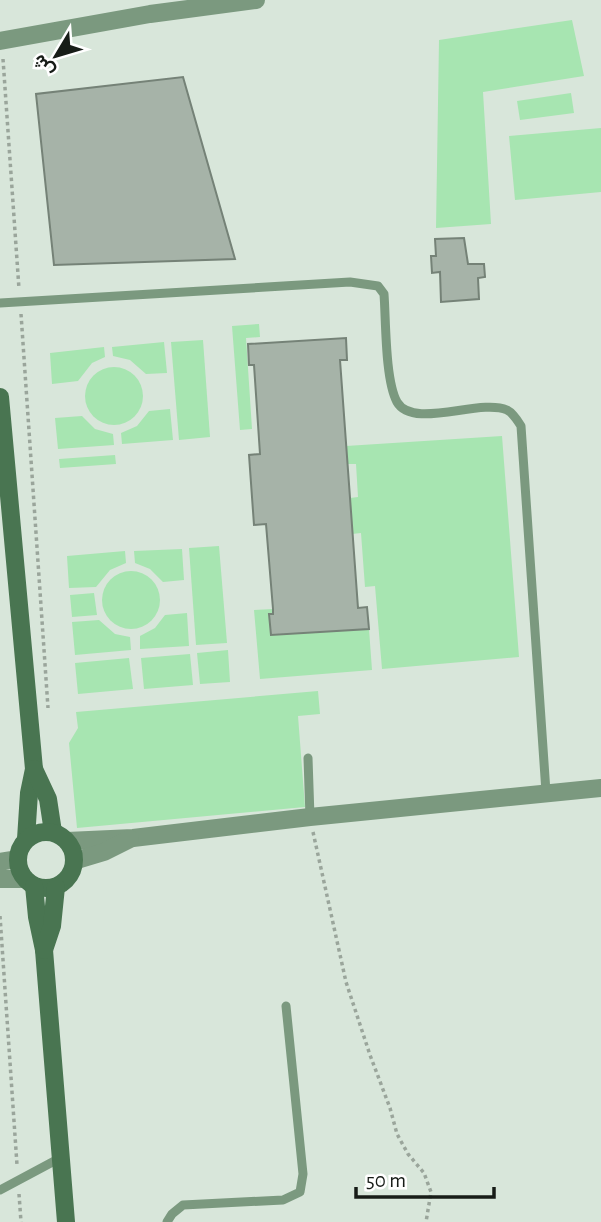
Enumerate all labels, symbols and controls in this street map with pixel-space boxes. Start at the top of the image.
north arrow [21,21,91,91]
text: ش [29,50,59,80]
scale bar [356,1156,494,1200]
text: 50 m [366,1170,406,1191]

